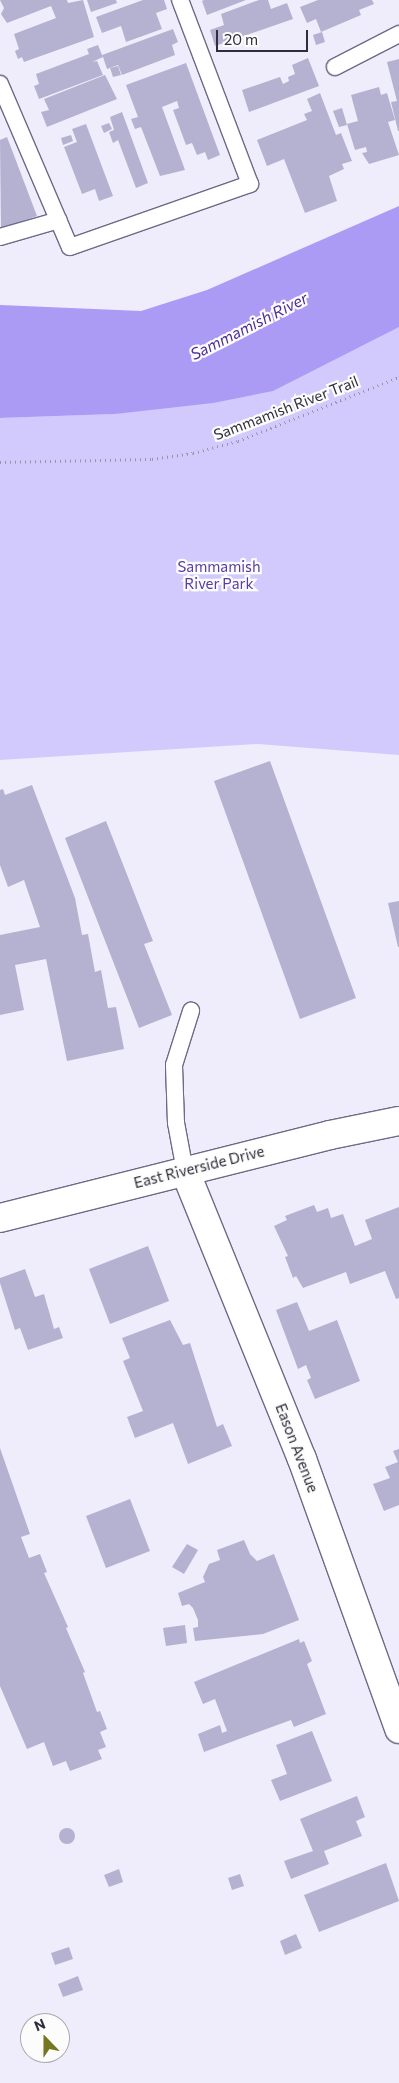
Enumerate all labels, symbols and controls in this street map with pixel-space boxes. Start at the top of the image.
scale bar [219,20,312,52]
text: 20 m [224,30,258,48]
water label: Sammamish River [187,288,311,364]
street label: Sammamish River Trail [211,372,361,444]
park label: Sammamish River Park [177,557,261,592]
street label: East Riverside Drive [132,1142,266,1192]
street label: Eason Avenue [272,1401,322,1495]
north arrow [20,2013,70,2063]
text: N [32,2015,48,2034]

